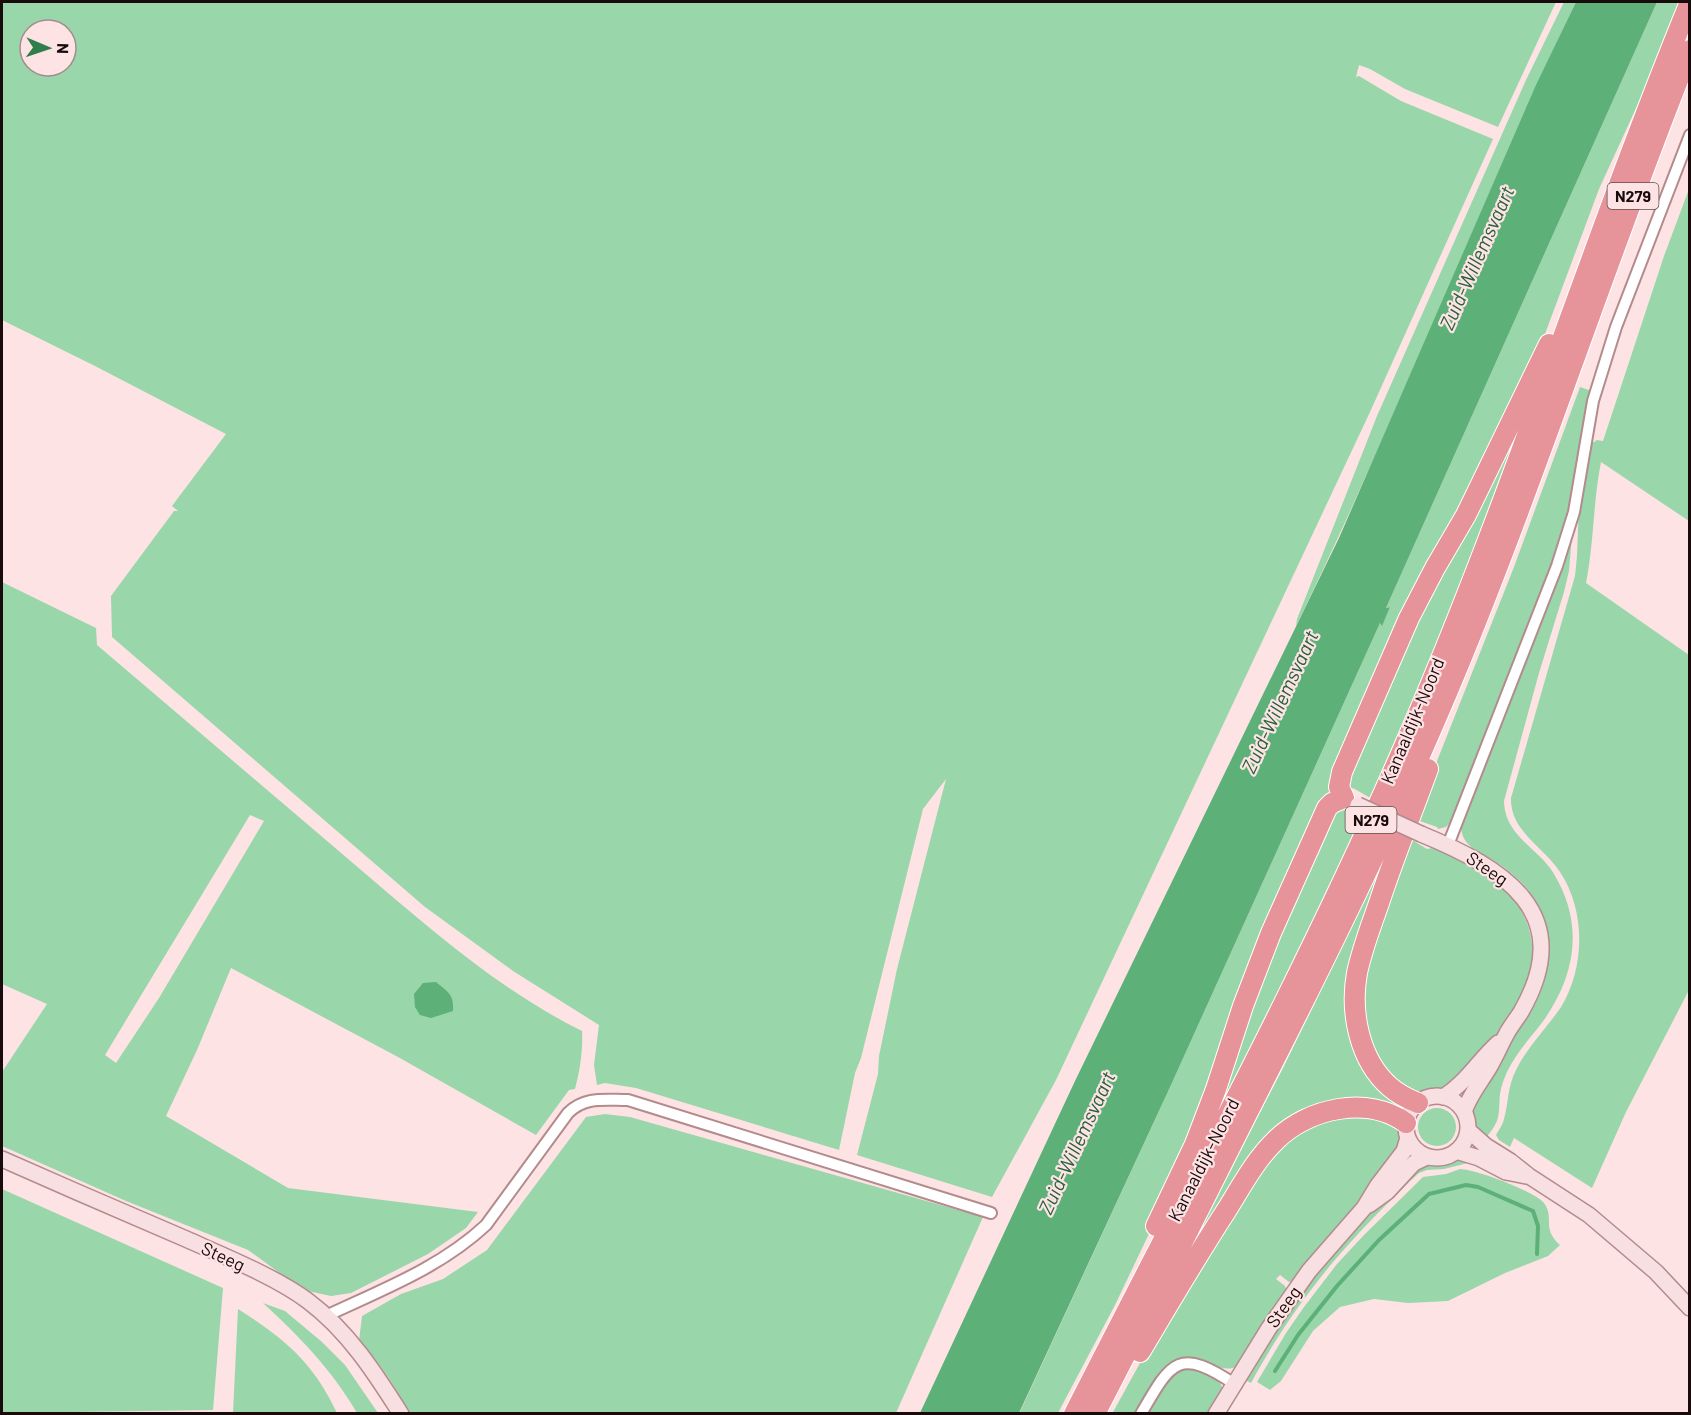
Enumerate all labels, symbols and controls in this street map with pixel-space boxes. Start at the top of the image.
north arrow [18,18,78,78]
text: N [54,43,73,54]
water label: Zuid-Willemsvaart [1434,182,1518,333]
road number: N279 [1608,183,1658,209]
water label: Zuid-Willemsvaart [1236,626,1323,777]
street label: Kanaaldijk-Noord [1376,654,1449,787]
road number: N279 [1346,807,1396,833]
street label: Steeg [1462,846,1513,890]
water label: Zuid-Willemsvaart [1033,1067,1120,1218]
street label: Kanaaldijk-Noord [1163,1094,1244,1225]
street label: Steeg [198,1236,249,1276]
street label: Steeg [1261,1281,1305,1331]

